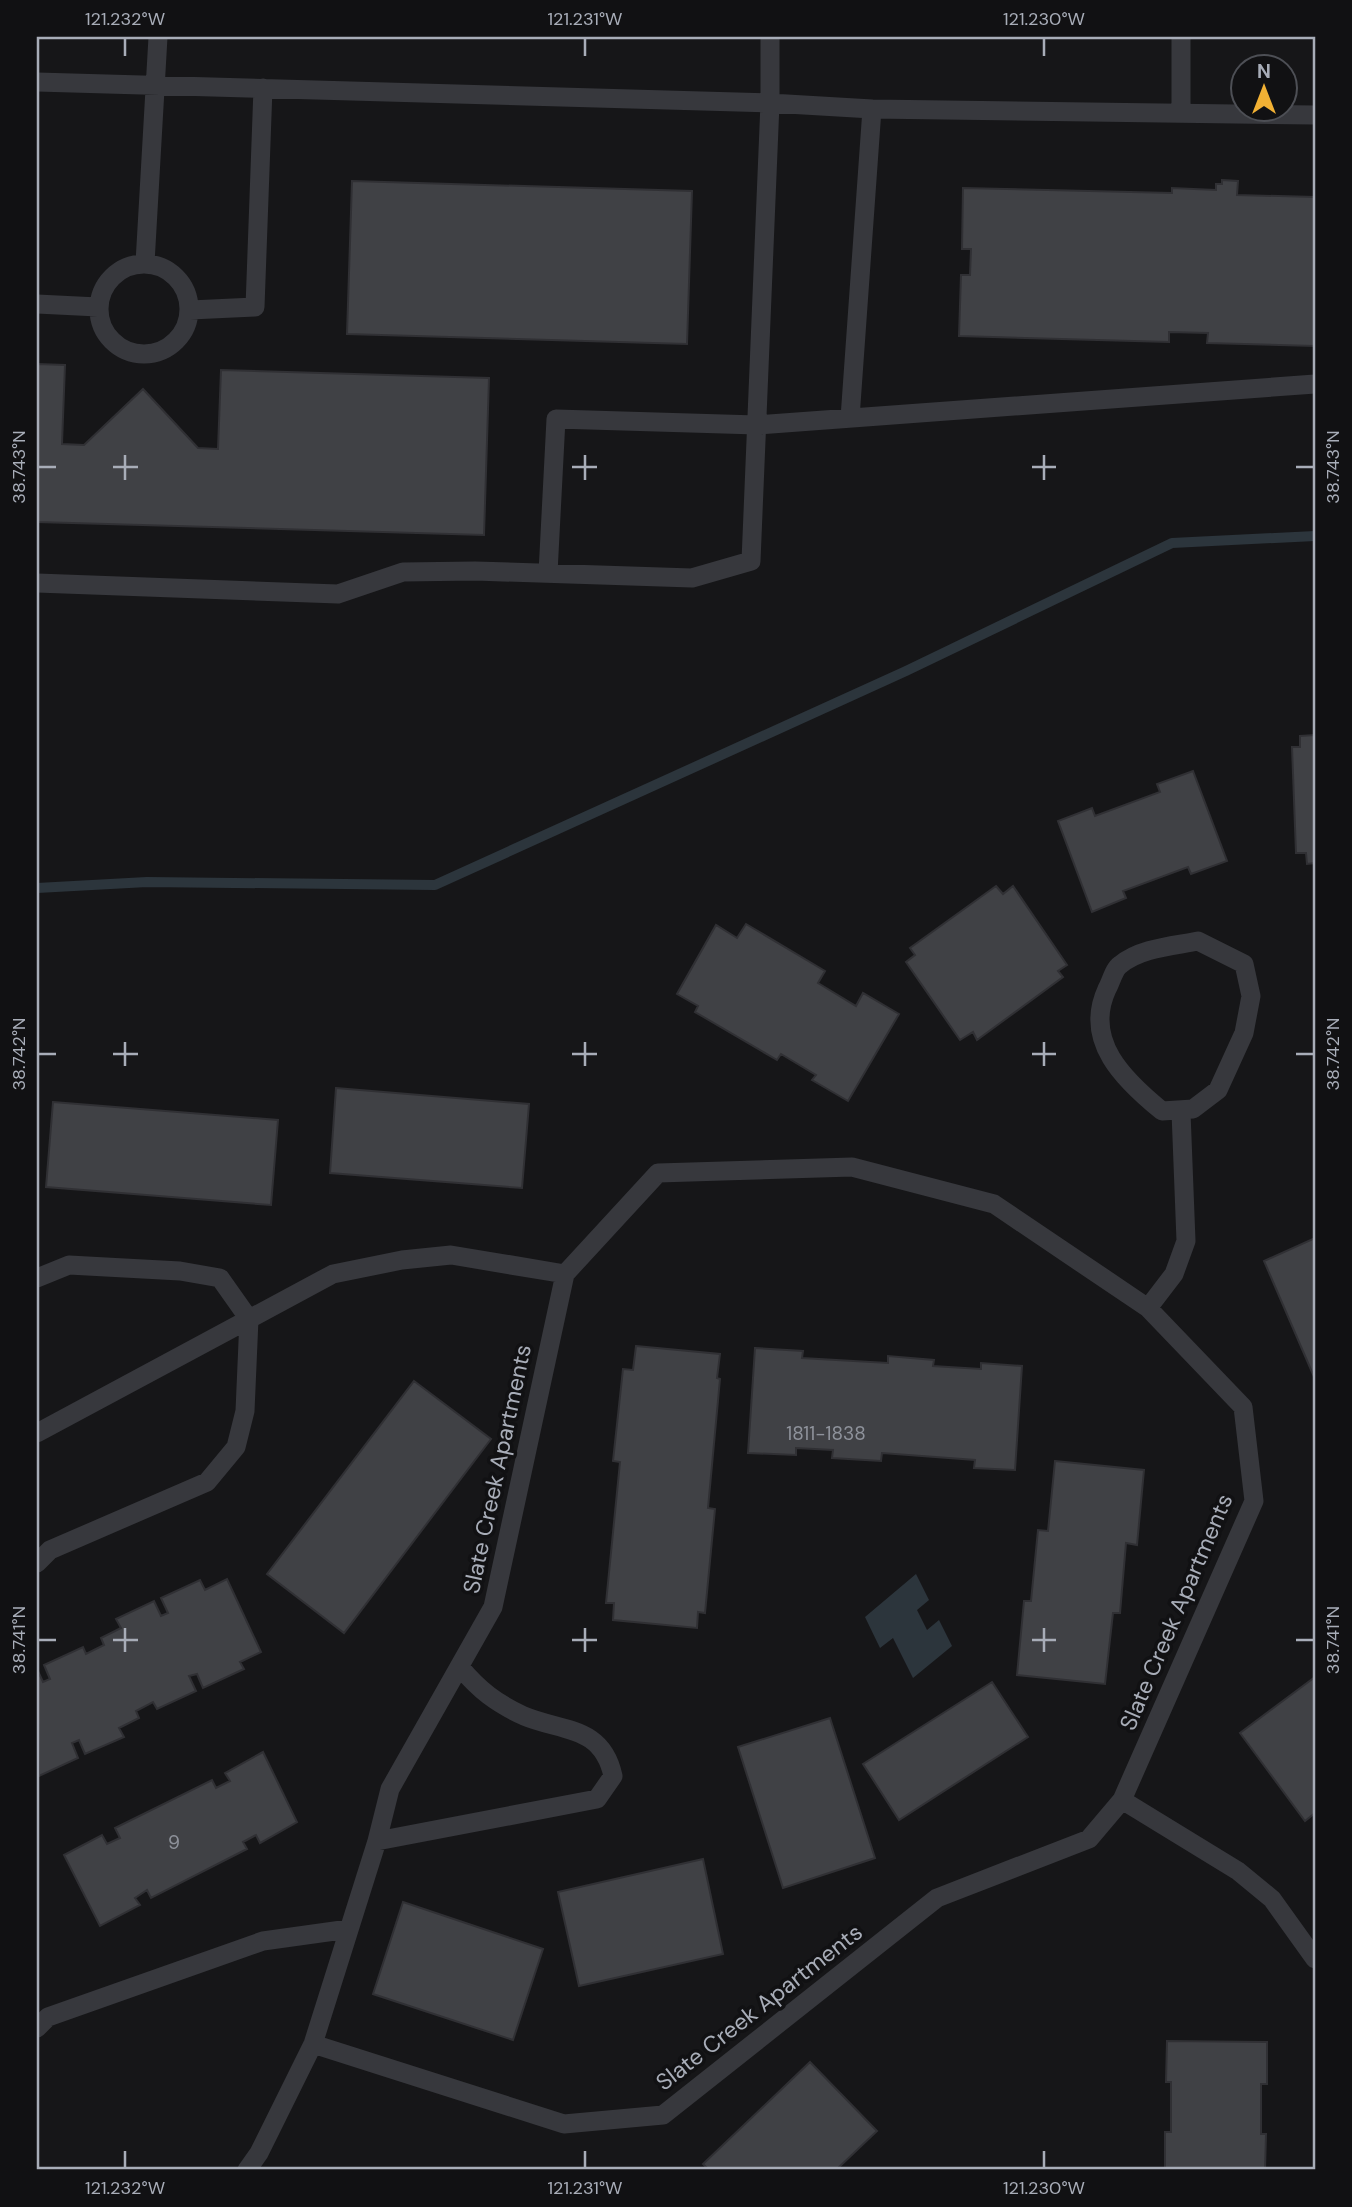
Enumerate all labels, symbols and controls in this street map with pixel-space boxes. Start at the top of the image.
text: 121.232°W [85,7,165,31]
text: 121.231°W [547,7,623,31]
text: 121.230°W [1003,7,1085,31]
north arrow [1230,52,1300,122]
text: N [1257,59,1271,84]
text: 38.743°N [7,430,31,504]
text: 38.743°N [1321,430,1345,504]
text: 38.742°N [7,1017,31,1091]
text: 38.742°N [1321,1017,1345,1091]
street label: Slate Creek Apartments [456,1342,538,1596]
house number: 1811-1838 [786,1421,866,1446]
street label: Slate Creek Apartments [1113,1489,1239,1735]
text: 38.741°N [7,1606,31,1674]
text: 38.741°N [1321,1606,1345,1674]
house number: 9 [168,1830,180,1855]
street label: Slate Creek Apartments [650,1917,868,2097]
text: 121.232°W [85,2176,165,2200]
text: 121.231°W [547,2176,623,2200]
text: 121.230°W [1003,2176,1085,2200]

